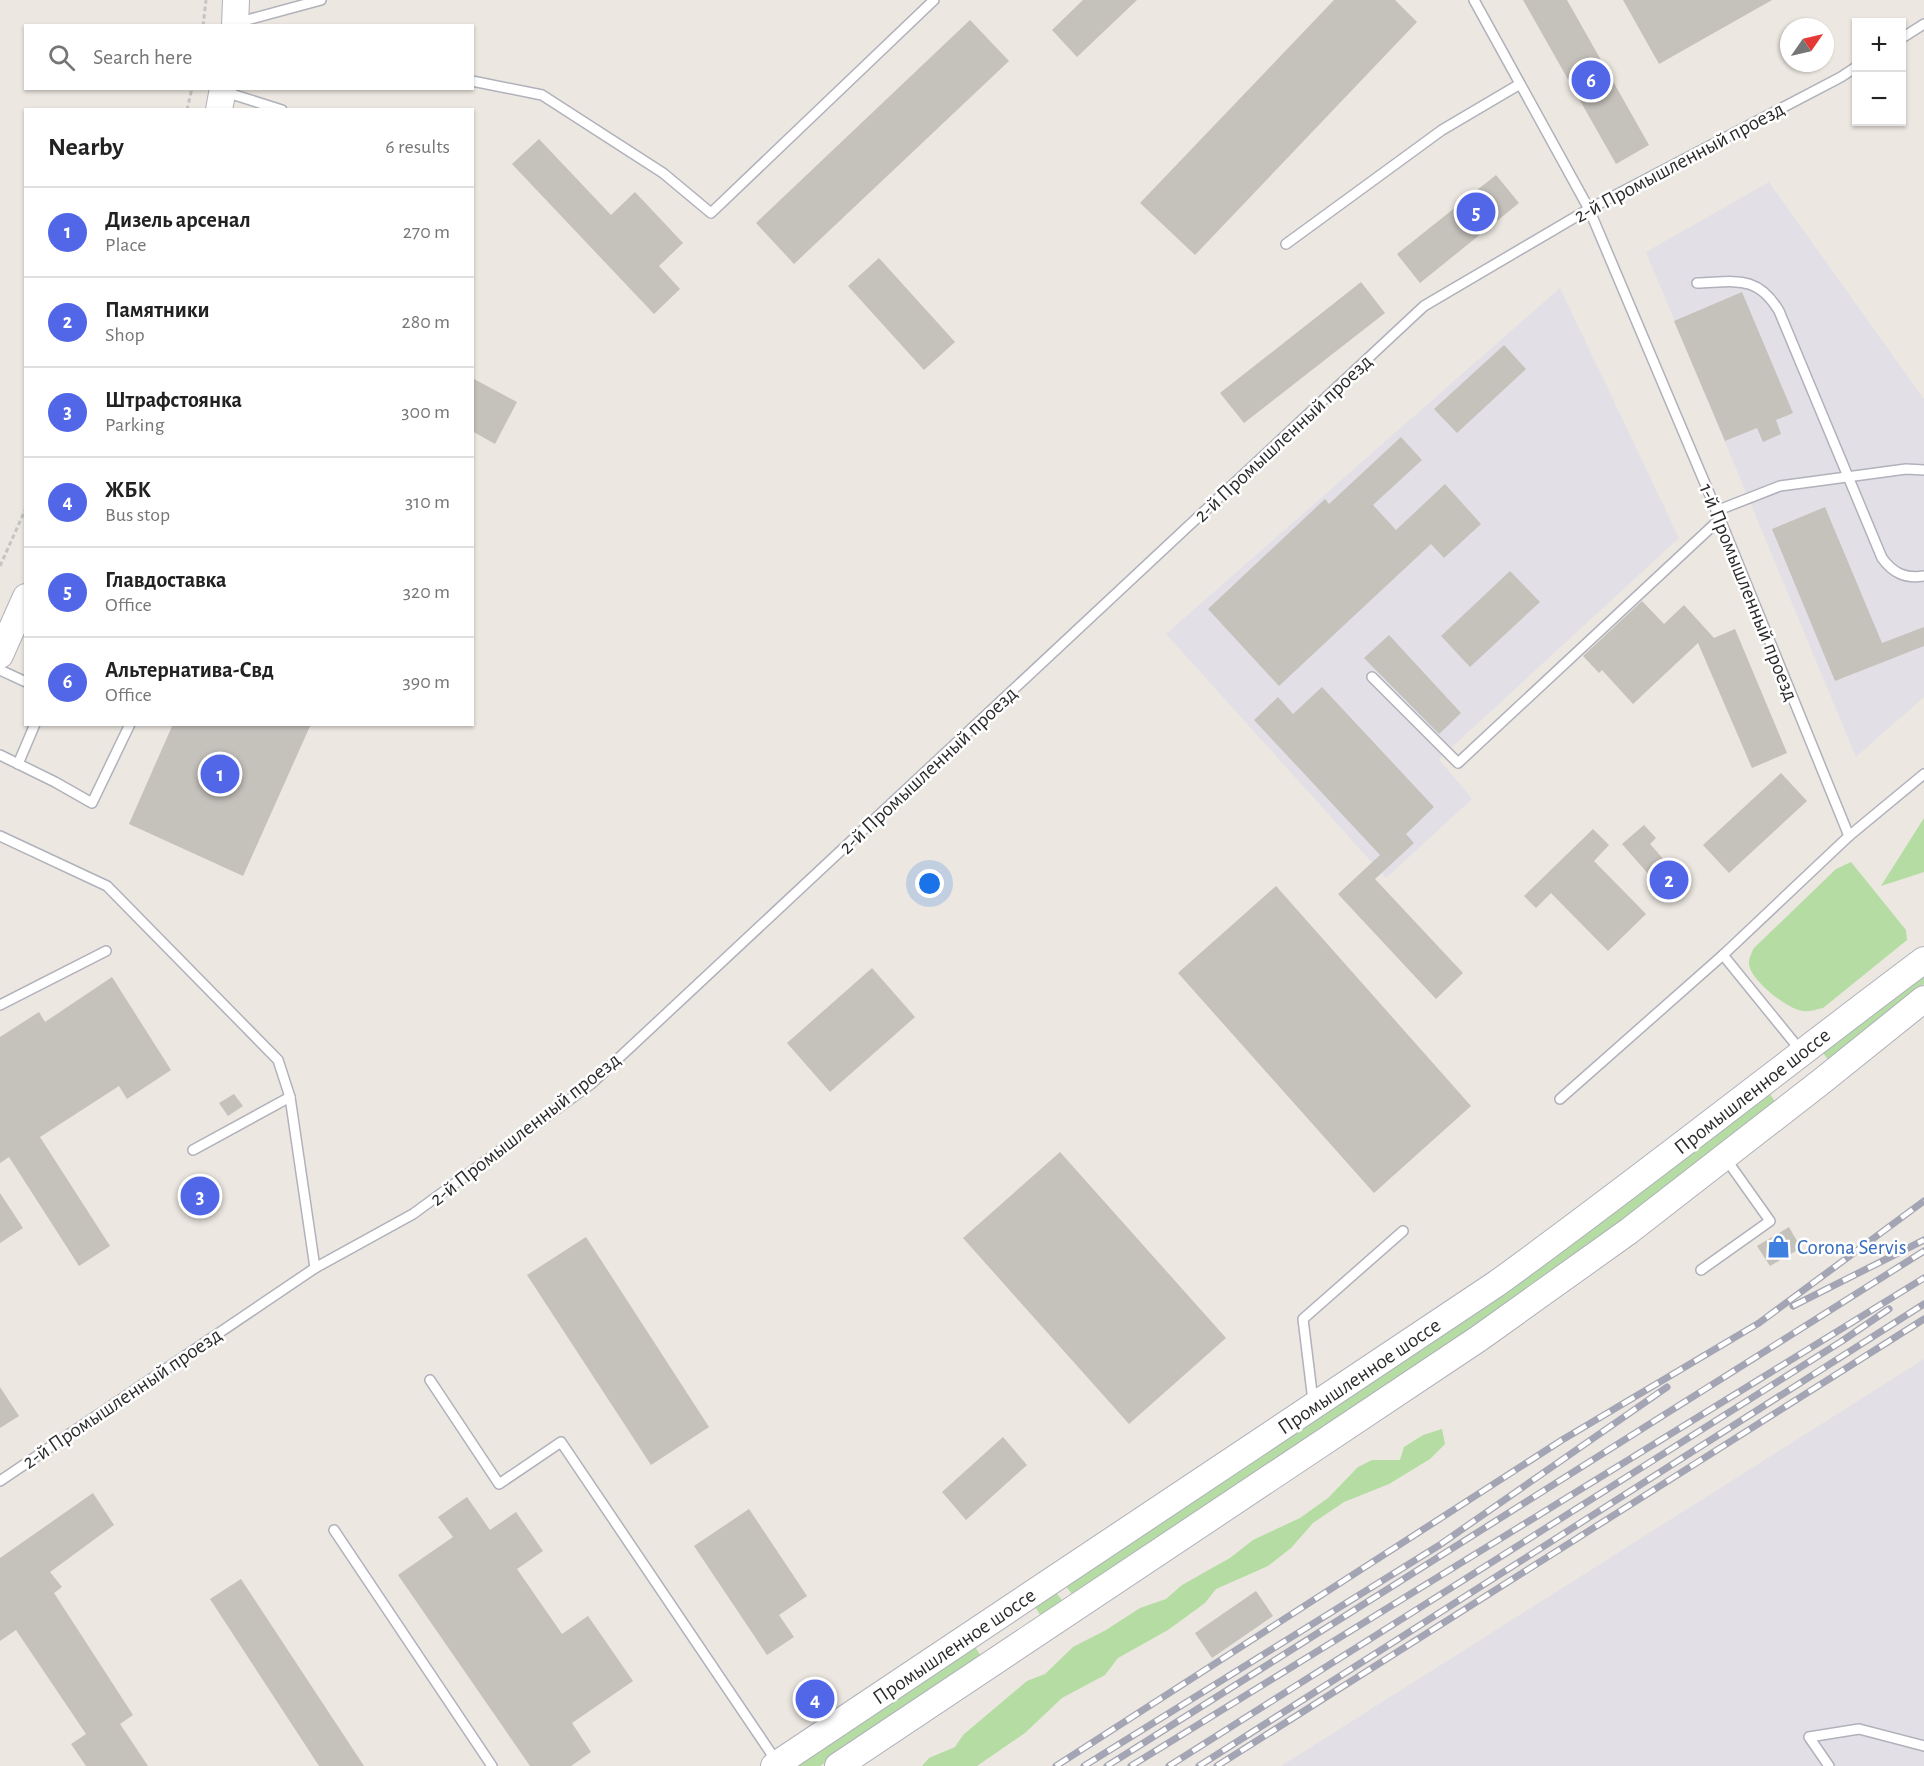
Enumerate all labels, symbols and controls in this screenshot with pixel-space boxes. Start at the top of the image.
north arrow [1780,18,1834,72]
map controls [1852,18,1906,126]
button: + [1852,18,1906,72]
search box [24,24,474,90]
icon: search [45,41,78,74]
text: Search here [93,46,192,68]
pin: 6 [1572,58,1610,103]
button: − [1852,72,1906,126]
street label: 2-й Промышленный проезд [1571,98,1788,227]
text: Nearby [48,134,124,160]
text: 6 results [385,137,450,157]
pin: 5 [1456,190,1496,234]
text: Дизель арсенал [105,209,251,231]
text: 1 [64,222,71,242]
text: 270 m [403,222,450,242]
text: Place [105,235,146,255]
text: Памятники [105,299,210,321]
text: 2 [63,312,72,332]
text: 280 m [402,312,450,332]
text: Shop [105,325,145,345]
street label: 2-й Промышленный проезд [1190,351,1376,526]
text: Штрафстоянка [105,389,242,411]
text: 3 [63,402,72,422]
text: 300 m [401,402,450,422]
text: Parking [105,415,164,435]
text: ЖБК [105,479,151,501]
street label: 1-й Промышленный проезд [1695,481,1802,704]
text: 4 [62,492,73,512]
text: 310 m [405,492,450,512]
text: Bus stop [105,505,170,525]
text: Главдоставка [105,569,227,591]
text: 5 [63,582,72,602]
text: 320 m [403,582,450,602]
text: Office [105,595,152,615]
text: Альтернатива-Свд [105,659,274,681]
text: 6 [63,672,72,692]
text: 390 m [403,672,450,692]
street label: 2-й Промышленный проезд [835,683,1021,858]
text: Office [105,685,152,705]
pin: 1 [200,752,240,796]
pin: 2 [1650,858,1688,902]
your location [915,869,944,898]
street label: Промышленное шоссе [1670,1024,1834,1159]
street label: 2-й Промышленный проезд [426,1049,624,1210]
pin: 3 [180,1174,220,1218]
shop icon: Corona Servis [1766,1234,1792,1260]
place label: Corona Servis [1797,1237,1906,1258]
street label: Промышленное шоссе [1274,1314,1445,1439]
street label: 2-й Промышленный проезд [19,1324,225,1473]
street label: Промышленное шоссе [869,1584,1040,1709]
pin: 4 [796,1676,834,1722]

